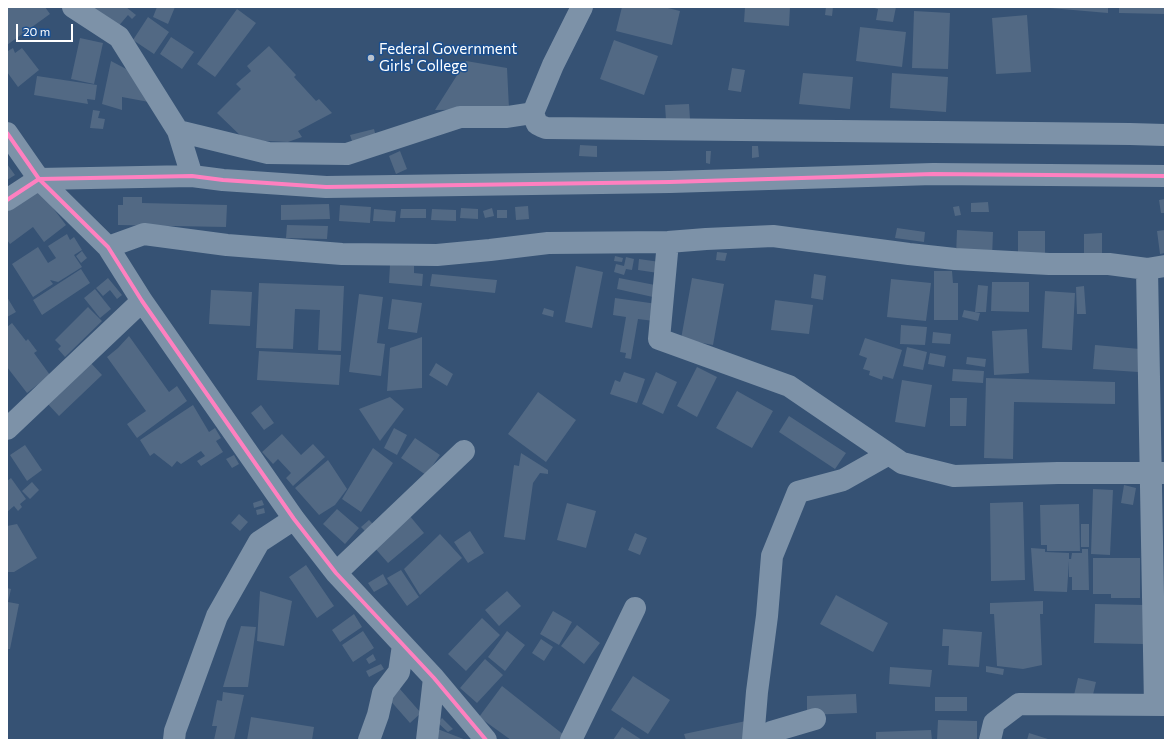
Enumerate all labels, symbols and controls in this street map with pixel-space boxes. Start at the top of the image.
scale bar [18,16,75,42]
text: 20 m [23,24,50,38]
place label: Federal Government Girls' College [379,40,517,75]
marker: Federal Government Girls' College [366,53,376,63]

